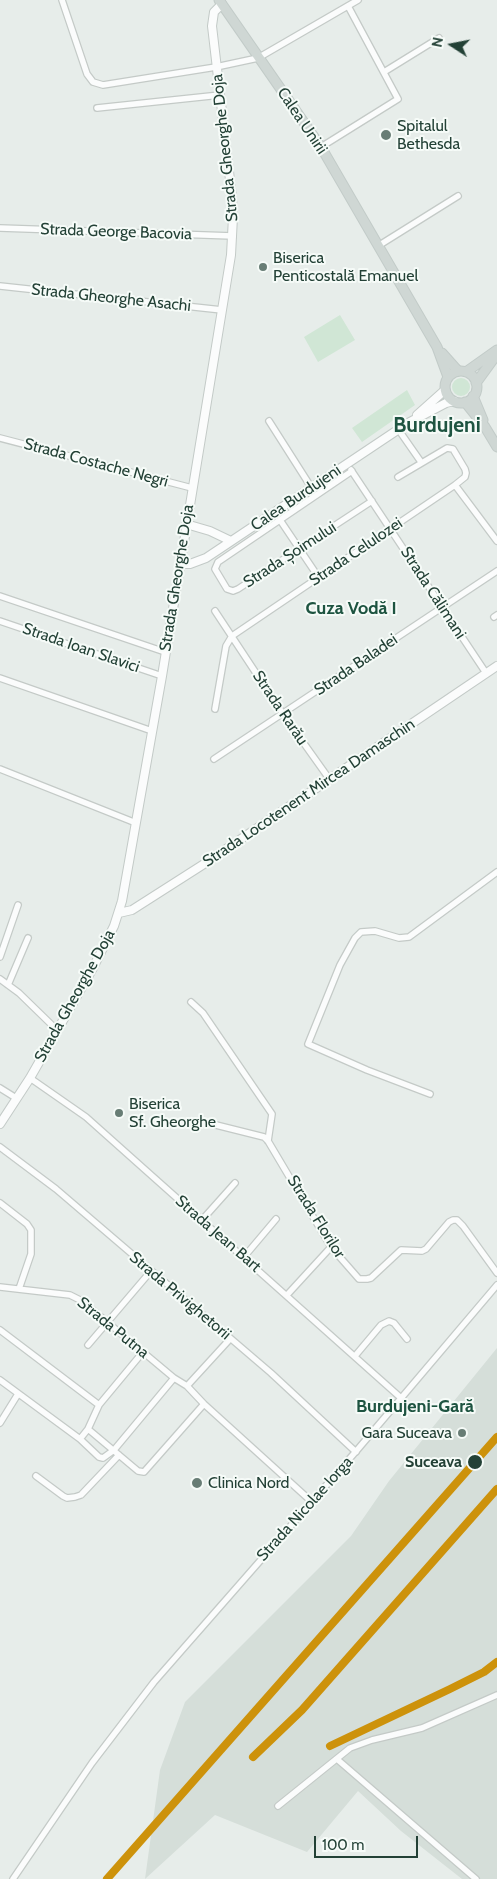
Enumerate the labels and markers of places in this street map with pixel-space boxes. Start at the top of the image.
place label: Spitalul Bethesda [397,116,460,154]
marker: Spitalul Bethesda [379,128,393,142]
place label: Biserica Penticostală Emanuel [273,248,418,286]
marker: Biserica Penticostală Emanuel [257,261,269,273]
place label: Biserica Sf. Gheorghe [129,1094,216,1132]
marker: Biserica Sf. Gheorghe [113,1107,125,1119]
place label: Gara Suceava [362,1423,452,1443]
marker: Gara Suceava [456,1427,468,1439]
place label: Suceava [405,1452,462,1472]
marker: Suceava [466,1453,484,1471]
place label: Clinica Nord [208,1473,289,1493]
marker: Clinica Nord [190,1476,204,1490]

